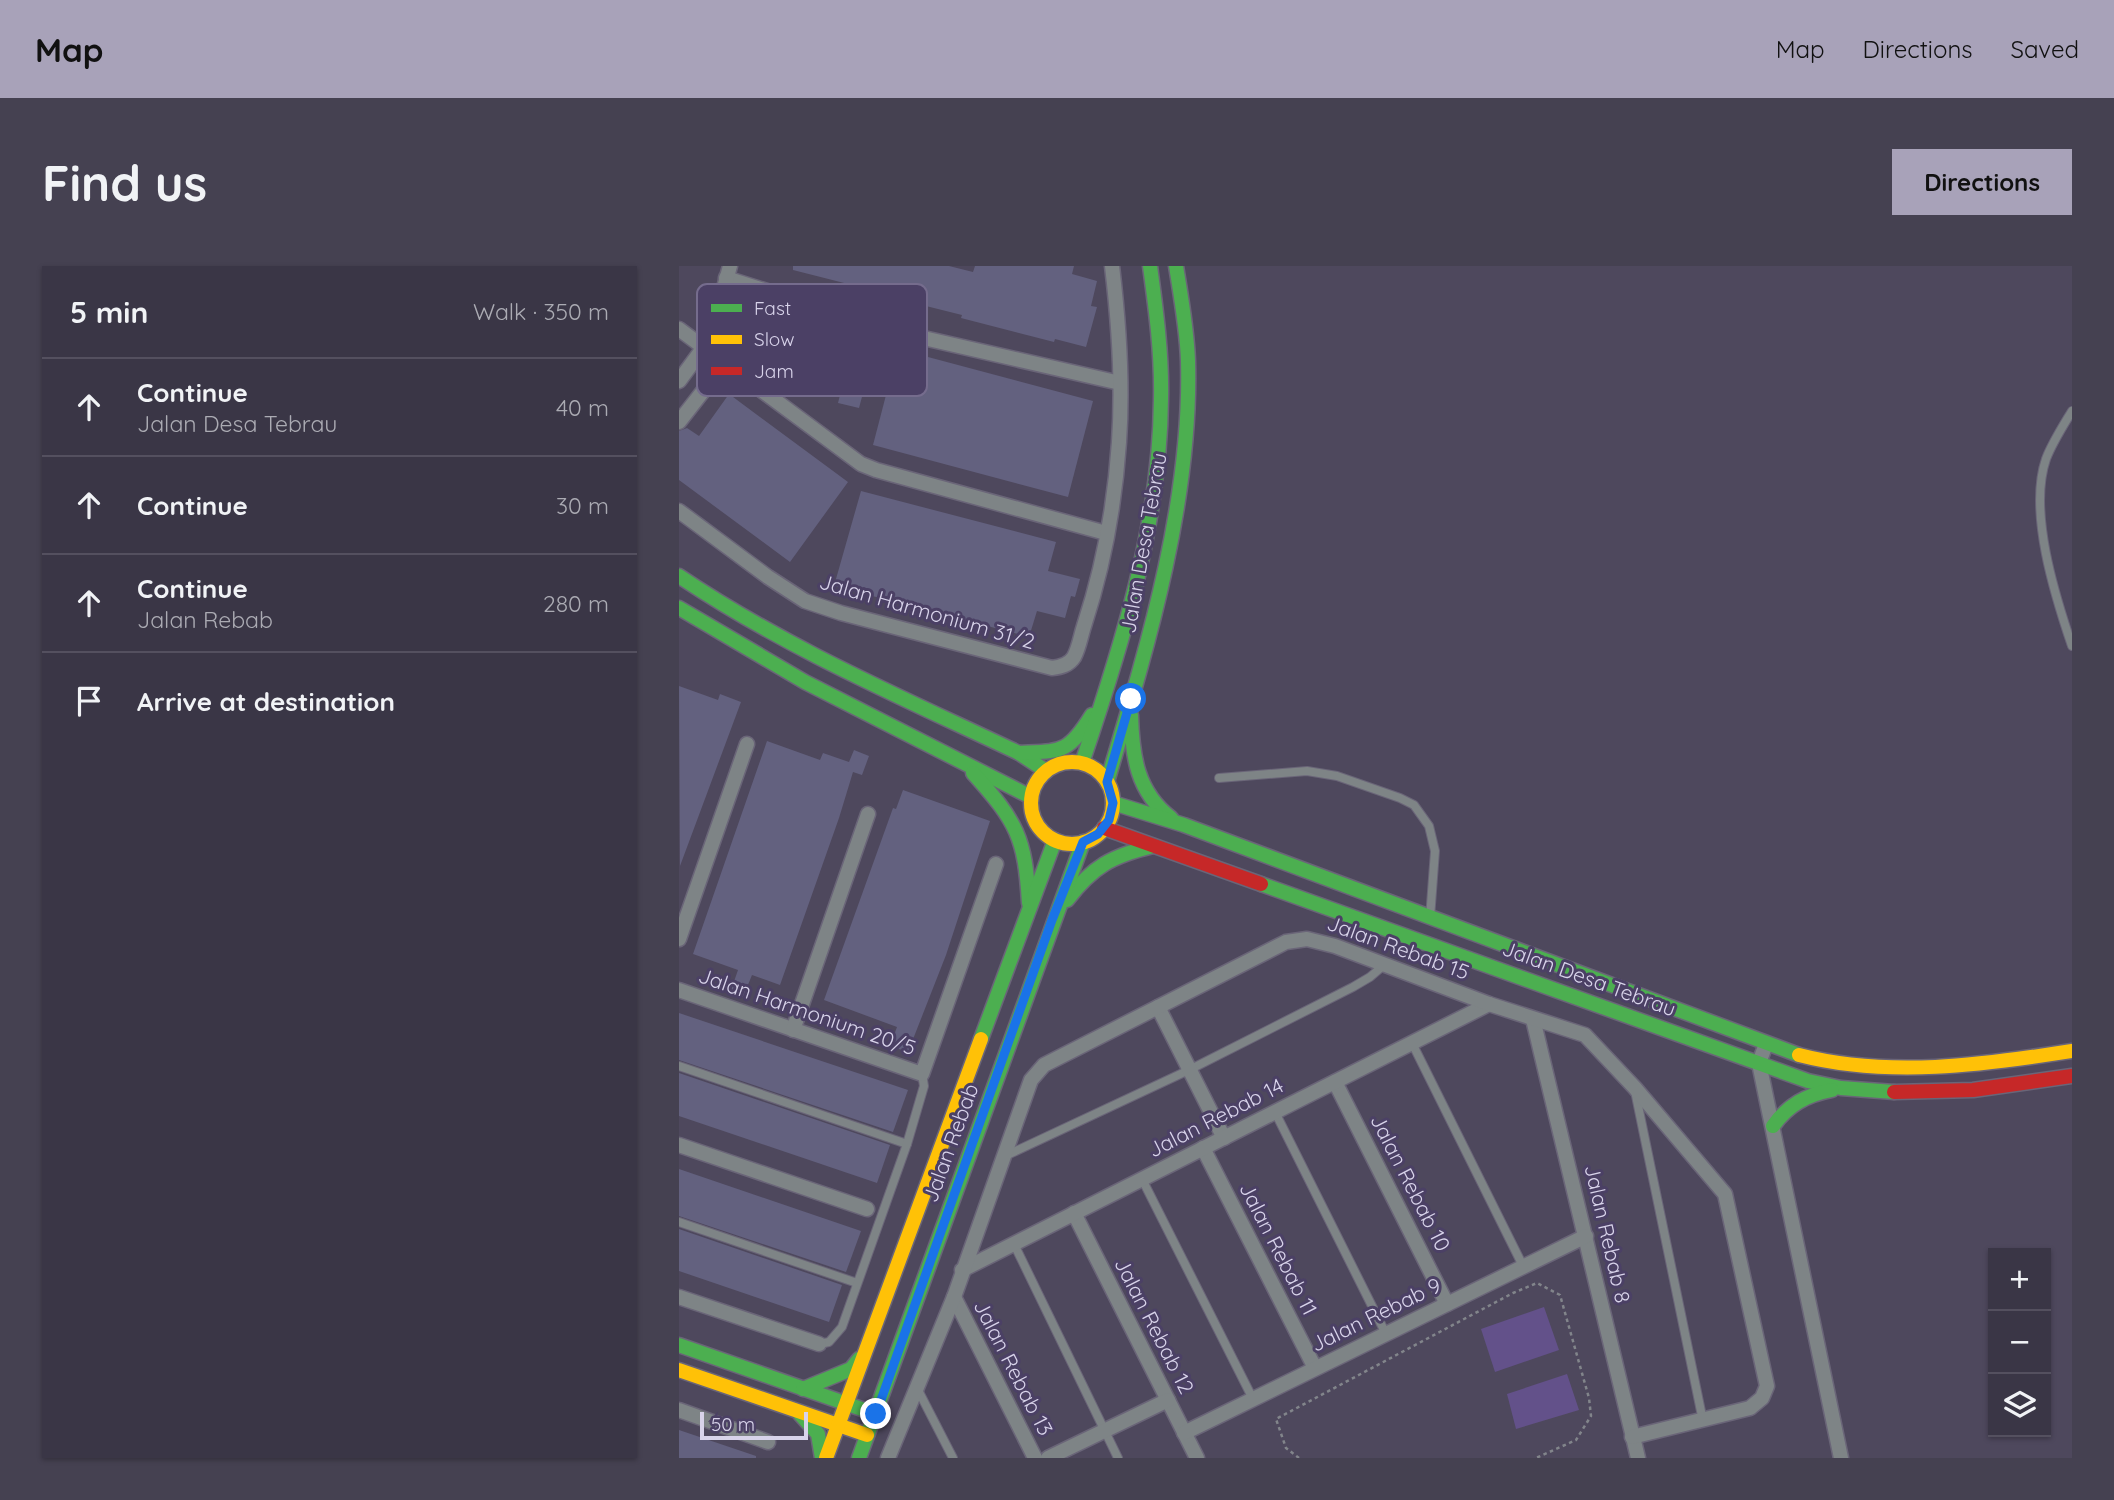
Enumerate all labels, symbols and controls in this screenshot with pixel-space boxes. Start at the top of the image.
text: Map [35,29,103,70]
text: Map [1776,34,1825,64]
text: Directions [1863,34,1973,64]
text: Saved [2011,34,2079,64]
button: Directions [1892,149,2072,215]
text: Find us [42,152,207,213]
legend [697,284,927,396]
text: 5 min [70,293,148,331]
text: Fast [754,296,791,320]
text: Walk · 350 m [473,297,609,326]
text: Slow [754,327,795,351]
text: Jam [754,359,794,383]
text: Continue [137,376,248,409]
icon: ahead [70,388,108,426]
text: 40 m [556,393,609,422]
text: Jalan Desa Tebrau [137,409,337,438]
street label: Jalan Desa Tebrau [1114,451,1172,635]
icon: ahead [70,486,108,524]
text: Continue [137,489,248,522]
text: 30 m [556,491,609,520]
street label: Jalan Harmonium 31/2 [817,568,1038,654]
text: Continue [137,572,248,605]
icon: ahead [70,584,108,622]
text: 280 m [543,589,609,618]
text: Jalan Rebab [137,605,273,634]
icon: arrive [70,682,108,720]
route start [1115,683,1146,714]
text: Arrive at destination [137,685,395,718]
street label: Jalan Rebab 15 [1324,909,1473,985]
street label: Jalan Desa Tebrau [1499,935,1680,1022]
street label: Jalan Harmonium 20/5 [695,962,919,1060]
street label: Jalan Rebab 14 [1144,1072,1288,1162]
street label: Jalan Rebab [917,1080,984,1205]
street label: Jalan Rebab 10 [1365,1110,1457,1255]
street label: Jalan Rebab 8 [1579,1162,1637,1306]
street label: Jalan Rebab 11 [1234,1178,1323,1319]
map controls [1988,1248,2051,1437]
button: + [1988,1248,2051,1311]
street label: Jalan Rebab 12 [1109,1253,1200,1398]
street label: Jalan Rebab 9 [1306,1271,1445,1357]
street label: Jalan Rebab 13 [969,1295,1059,1440]
button: − [1988,1311,2051,1374]
button: layers [1988,1374,2051,1437]
route end [860,1398,891,1429]
scale bar [700,1409,809,1441]
text: 50 m [711,1412,755,1436]

